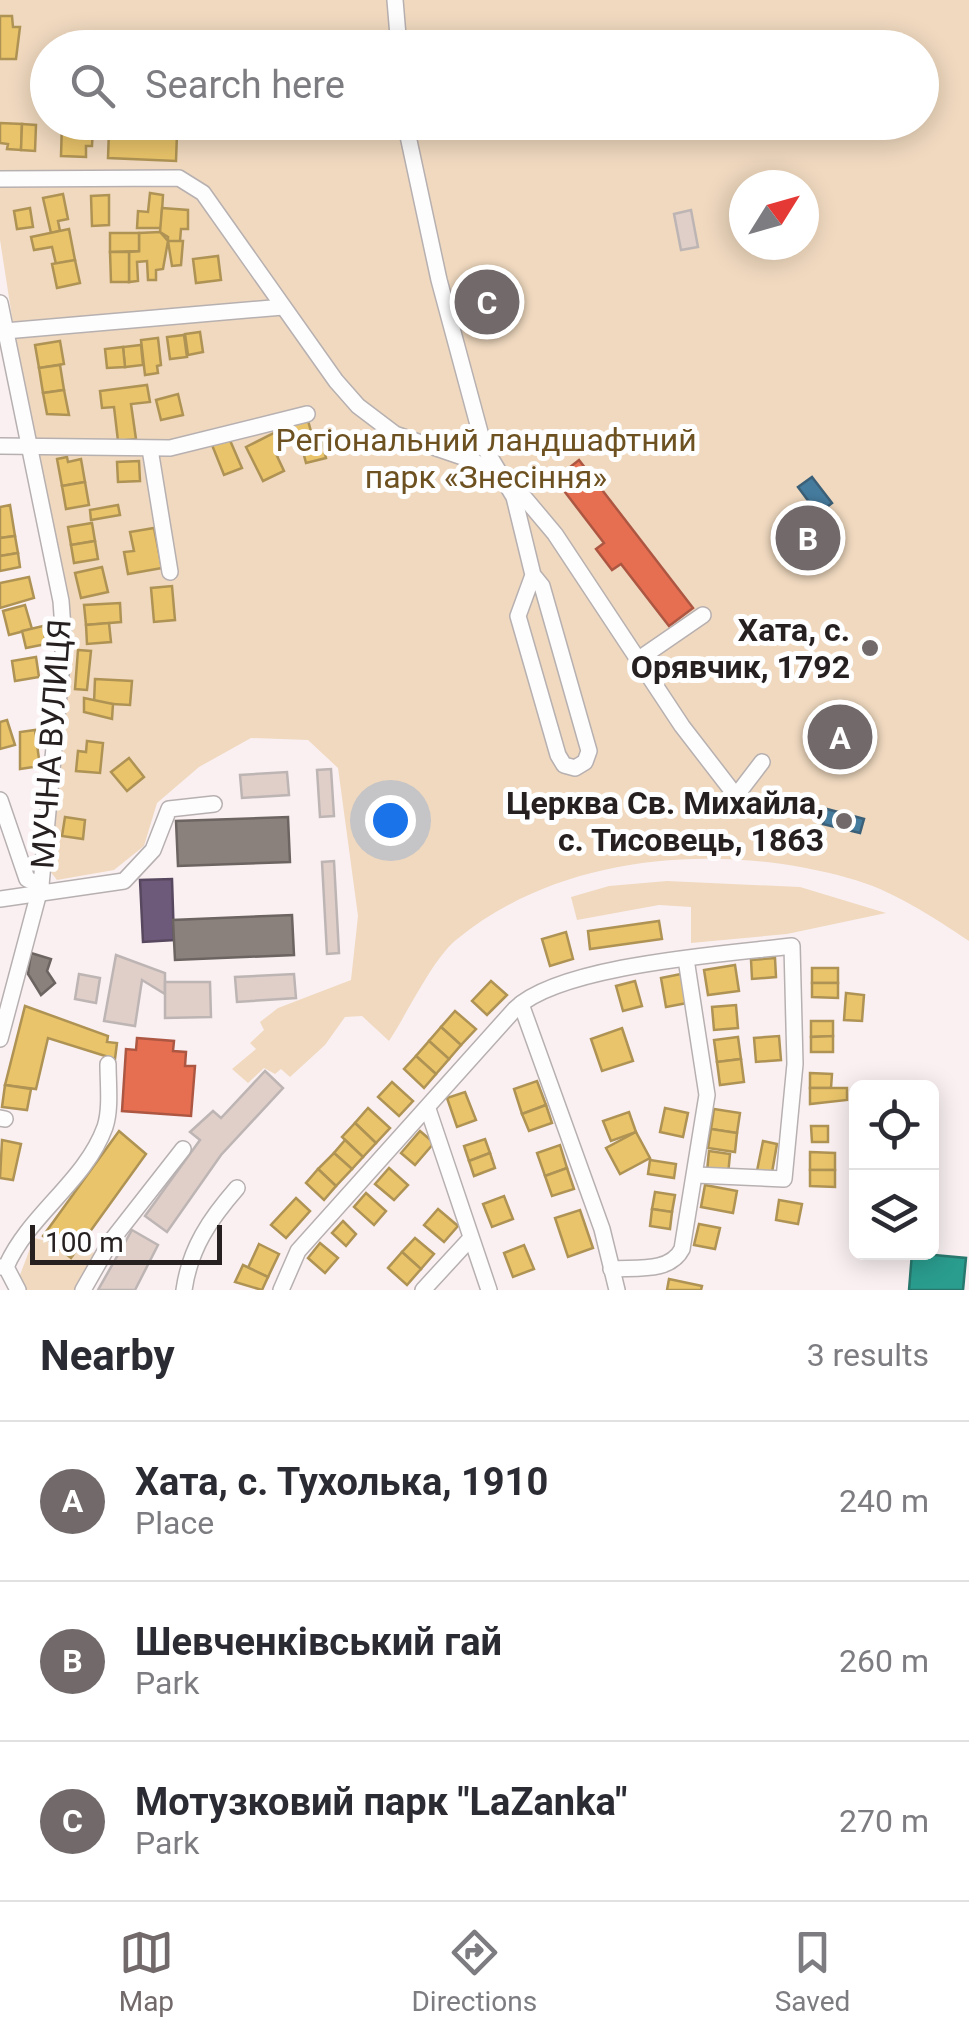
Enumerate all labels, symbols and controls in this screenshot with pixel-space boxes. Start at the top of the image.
search box [30,30,939,140]
icon: search [65,58,120,113]
text: Search here [145,63,345,107]
north arrow [729,170,819,260]
pin: C [454,264,520,340]
park label: Регіональний ландшафтний парк «Знесіння» [275,421,697,496]
pin: B [776,500,840,576]
place label: Хата, с. Орявчик, 1792 [631,611,850,686]
street label: МУЧНА ВУЛИЦЯ [23,618,79,870]
marker: Хата, с. Орявчик, 1792 [859,637,881,659]
pin: A [808,700,872,774]
place label: Церква Св. Михайла, с. Тисовець, 1863 [506,784,824,859]
your location [365,795,416,846]
marker: Церква Св. Михайла, с. Тисовець, 1863 [833,810,855,832]
map controls [849,1080,939,1260]
button: locate [849,1080,939,1170]
button: layers [849,1170,939,1260]
scale bar [30,1220,222,1264]
text: 100 m [45,1226,124,1259]
text: Nearby [40,1331,175,1380]
text: 3 results [807,1336,929,1374]
text: Хата, с. Тухолька, 1910 [135,1460,548,1504]
text: A [62,1482,83,1520]
text: 240 m [839,1482,929,1520]
text: Place [135,1504,214,1542]
text: Шевченківський гай [135,1620,502,1664]
text: B [62,1642,83,1680]
text: 260 m [839,1642,929,1680]
text: Park [135,1664,199,1702]
text: Мотузковий парк "LaZanka" [135,1780,627,1824]
text: C [62,1802,83,1840]
text: 270 m [839,1802,929,1840]
text: Park [135,1824,199,1862]
tab: Map [119,1925,174,2018]
tab: Directions [411,1925,537,2018]
tab: Saved [775,1925,850,2018]

